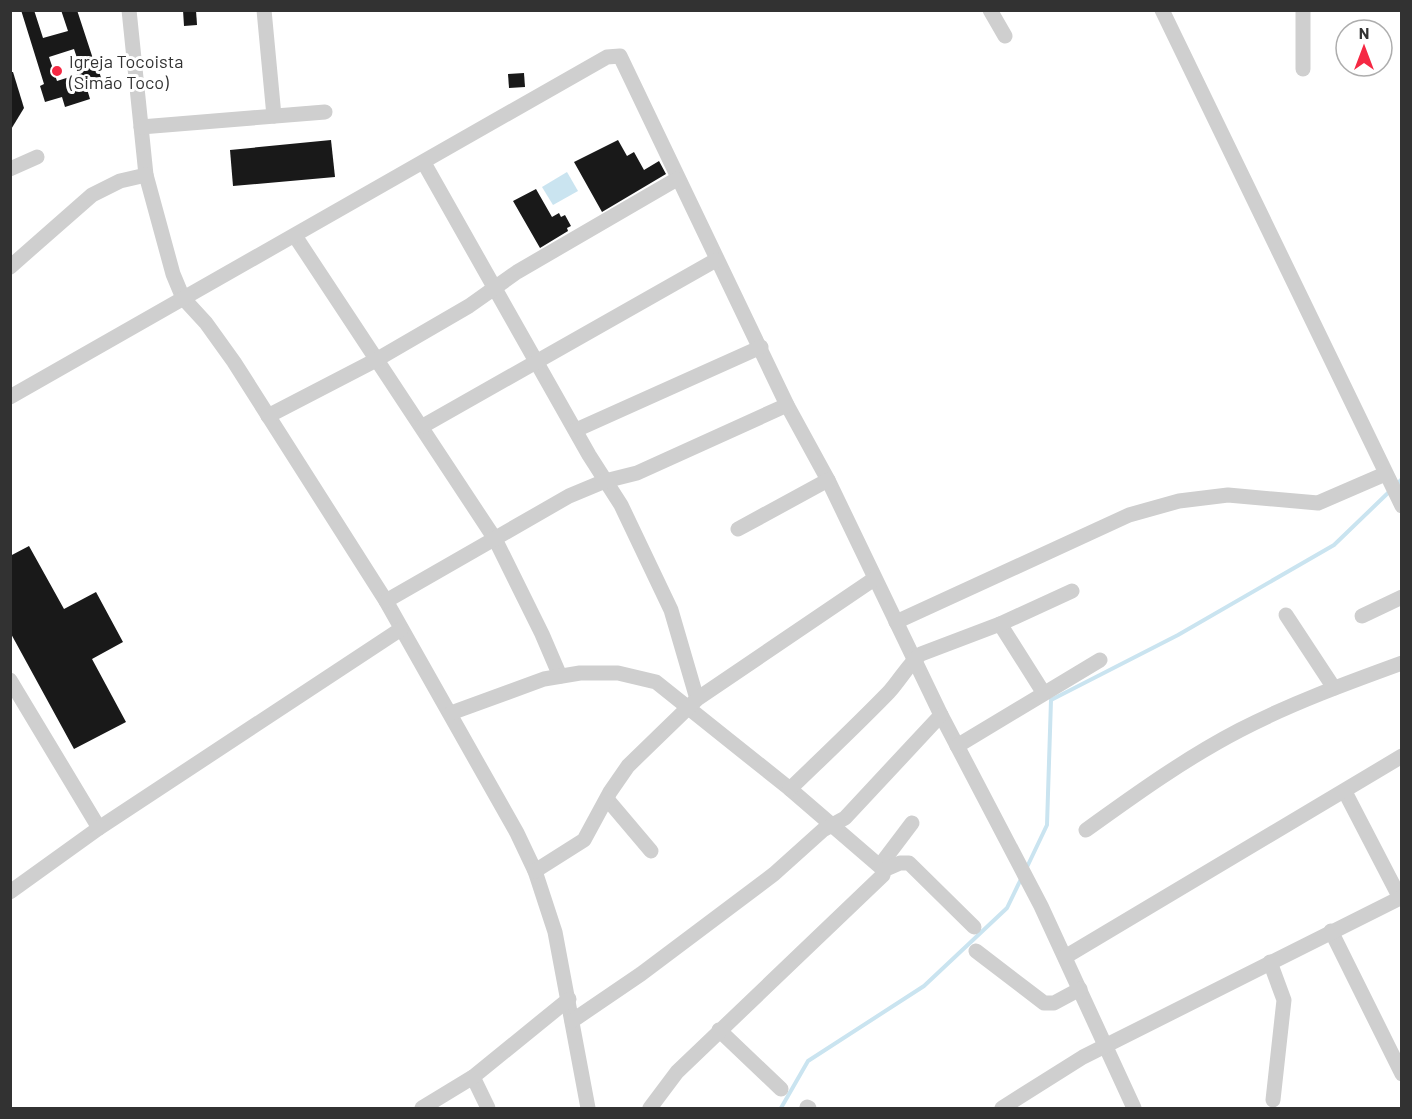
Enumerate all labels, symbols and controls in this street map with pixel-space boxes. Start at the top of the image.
north arrow [1334,18,1394,78]
text: N [1359,23,1369,42]
place label: Igreja Tocoista (Simão Toco) [68,50,183,93]
marker: Igreja Tocoista (Simão Toco) [50,64,64,78]

